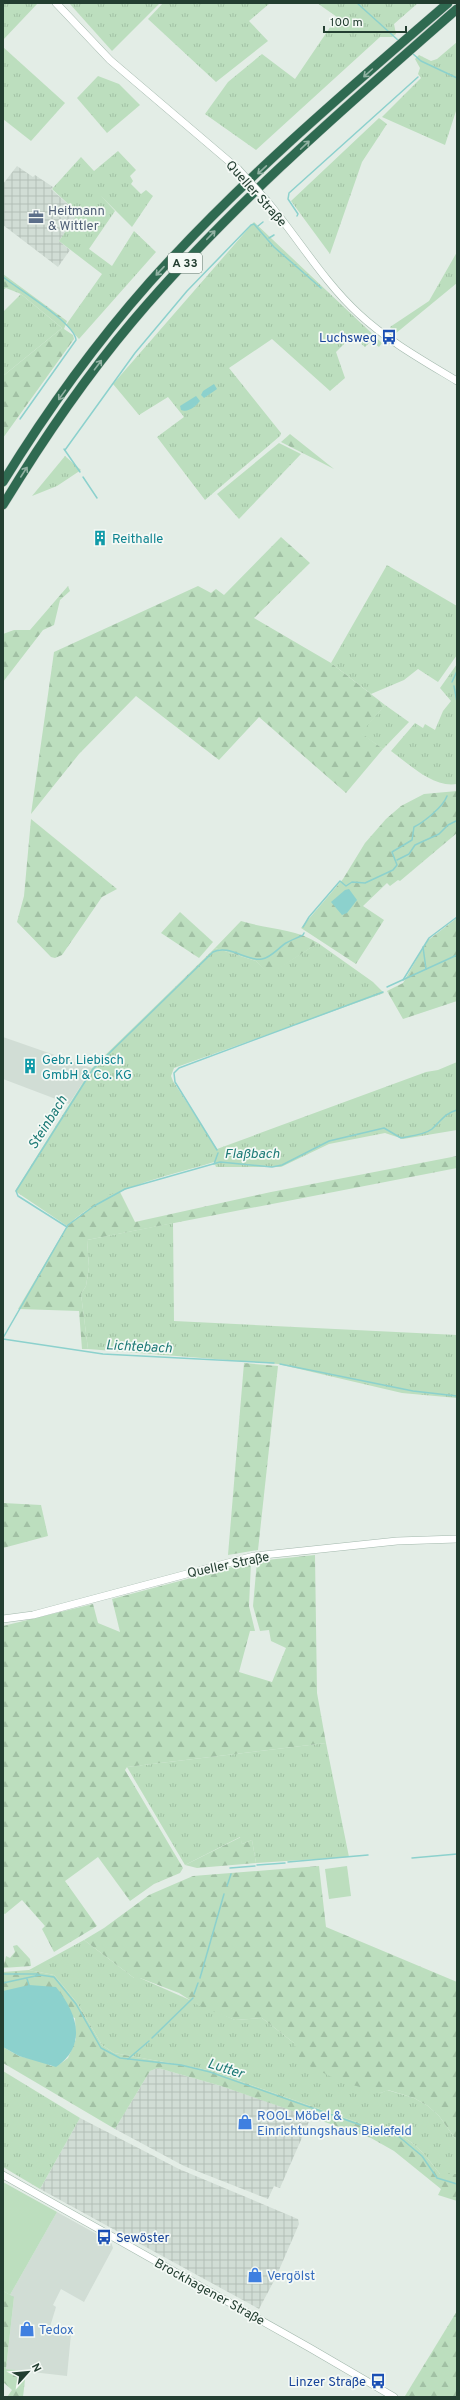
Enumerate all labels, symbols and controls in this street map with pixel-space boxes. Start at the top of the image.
scale bar [324,8,406,34]
text: 100 m [330,15,363,31]
one-way arrow [363,68,373,78]
one-way arrow [299,141,310,150]
street label: Queller Straße [222,158,289,231]
one-way arrow [257,165,267,175]
place label: Heitmann & Wittler [48,204,105,235]
office icon: Heitmann & Wittler [27,208,45,226]
one-way arrow [206,230,216,240]
road number: A 33 [168,253,202,273]
one-way arrow [156,266,165,276]
bus stop icon: Luchsweg [380,328,398,346]
place label: Luchsweg [319,331,377,347]
one-way arrow [93,359,102,370]
one-way arrow [58,389,66,400]
one-way arrow [19,466,28,477]
building icon: Reithalle [91,529,109,547]
place label: Reithalle [112,532,163,548]
place label: Gebr. Liebisch GmbH & Co. KG [42,1053,132,1084]
building icon: Gebr. Liebisch GmbH & Co. KG [21,1057,39,1075]
water label: Steinbach [25,1092,72,1153]
water label: Flaßbach [224,1146,280,1163]
water label: Lichtebach [105,1337,173,1358]
street label: Queller Straße [186,1549,271,1582]
water label: Lutter [205,2056,247,2084]
place label: ROOL Möbel & Einrichtungshaus Bielefeld [257,2109,412,2140]
shop icon: ROOL Möbel & Einrichtungshaus Bielefeld [236,2113,254,2131]
bus stop icon: Sewöster [95,2228,113,2246]
place label: Sewöster [116,2231,170,2247]
street label: Brockhagener Straße [151,2256,267,2330]
shop icon: Vergölst [246,2266,264,2284]
place label: Vergölst [267,2269,315,2285]
shop icon: Tedox [18,2320,36,2338]
place label: Tedox [39,2323,74,2339]
north arrow [8,2352,48,2392]
text: N [28,2361,44,2375]
bus stop icon: Linzer Straße [369,2372,387,2390]
place label: Linzer Straße [289,2375,366,2391]

